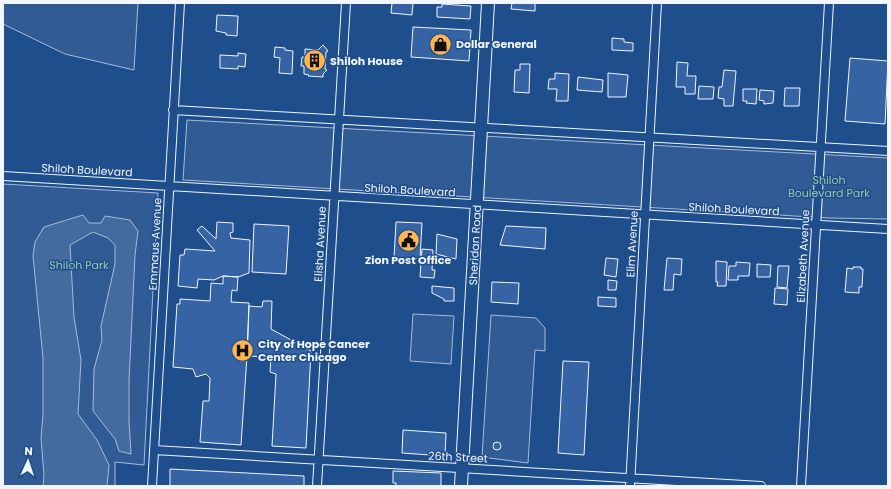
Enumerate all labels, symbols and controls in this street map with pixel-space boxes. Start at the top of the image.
shop icon: Dollar General [428,31,454,57]
place label: Dollar General [456,36,537,52]
building icon: Shiloh House [301,48,327,74]
place label: Shiloh House [330,53,403,69]
street label: Shiloh Boulevard [41,160,133,180]
park label: Shiloh Boulevard Park [788,172,870,201]
street label: Shiloh Boulevard [364,180,456,200]
street label: Emmaus Avenue [145,197,165,291]
street label: Shiloh Boulevard [688,199,780,219]
street label: Sheridan Road [465,204,485,286]
street label: Elisha Avenue [310,206,330,282]
street label: Elizabeth Avenue [793,209,813,303]
street label: Elim Avenue [622,210,642,278]
public building icon: Zion Post Office [395,227,421,253]
place label: Zion Post Office [365,252,452,268]
park label: Shiloh Park [49,257,109,273]
place label: City of Hope Cancer Center Chicago [258,336,370,365]
hospital icon: City of Hope Cancer Center Chicago [230,337,256,363]
north arrow [8,441,48,481]
text: N [24,443,33,459]
street label: 26th Street [428,447,488,467]

